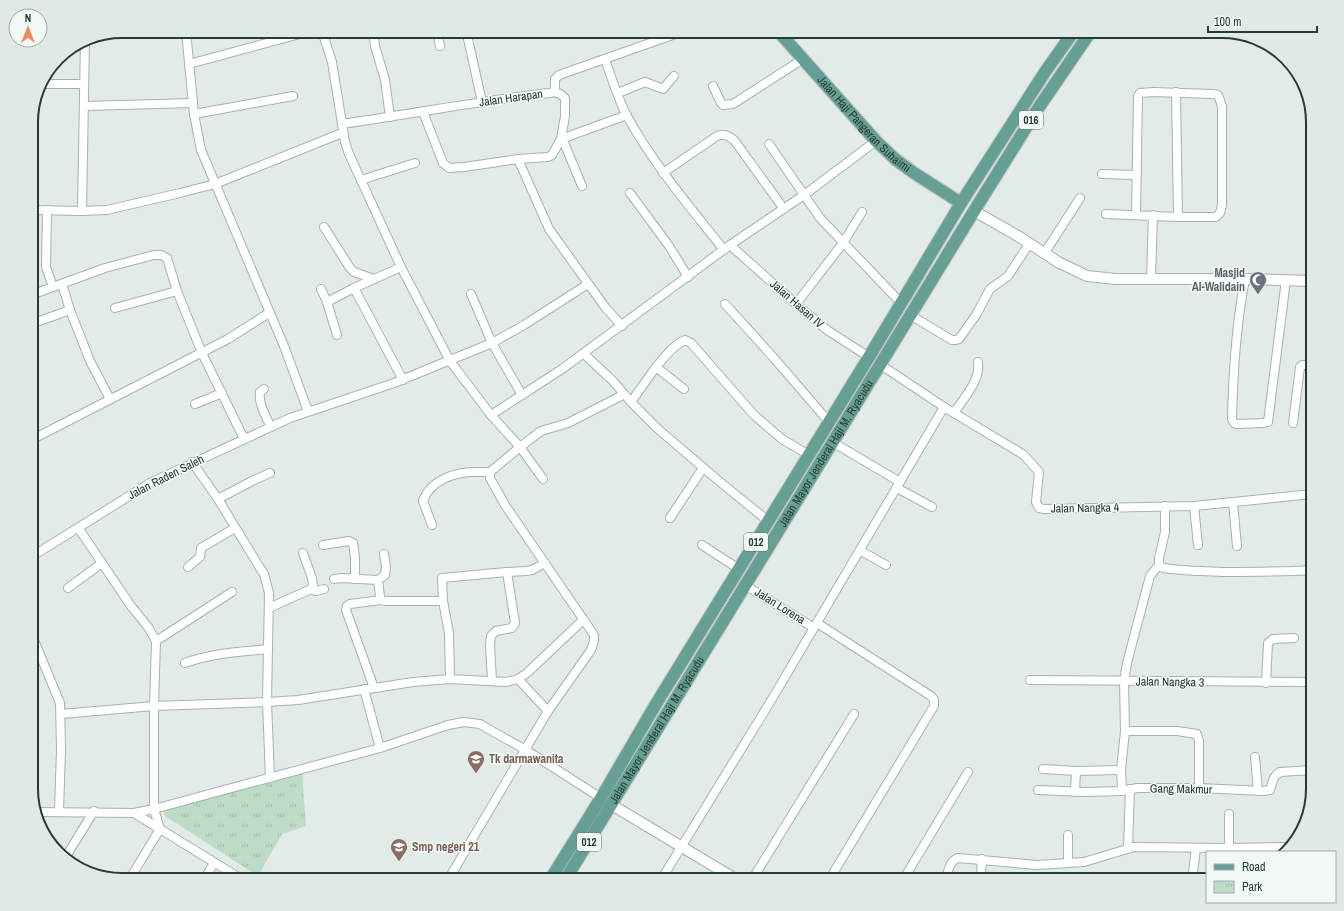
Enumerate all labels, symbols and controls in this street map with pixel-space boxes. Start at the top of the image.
north arrow [8,8,48,48]
scale bar [1208,8,1317,34]
text: N [25,11,31,25]
text: 100 m [1214,14,1241,30]
street label: Jalan Haji Pangeran Suhaimi [814,72,914,176]
street label: Jalan Harapan [478,86,544,110]
road number: 016 [1019,111,1043,129]
place label: Masjid Al-Walidain [1192,265,1245,295]
mosque icon: Masjid Al-Walidain [1248,270,1268,295]
street label: Jalan Hasan IV [767,276,828,332]
street label: Jalan Mayor Jenderal Haji M. Ryacudu [775,377,877,530]
street label: Jalan Raden Saleh [125,451,207,503]
street label: Jalan Nangka 4 [1051,499,1120,517]
road number: 012 [744,533,768,551]
street label: Jalan Lorena [752,584,809,628]
street label: Jalan Mayor Jenderal Haji M. Ryacudu [606,653,708,806]
street label: Jalan Nangka 3 [1136,673,1204,691]
school or university icon: Tk darmawanita [466,749,486,774]
place label: Tk darmawanita [489,751,564,767]
street label: Gang Makmur [1150,780,1213,798]
road number: 012 [577,833,601,851]
school or university icon: Smp negeri 21 [389,837,409,862]
place label: Smp negeri 21 [412,839,480,855]
legend [1206,851,1336,903]
text: Road [1242,859,1266,875]
text: Park [1242,879,1262,895]

